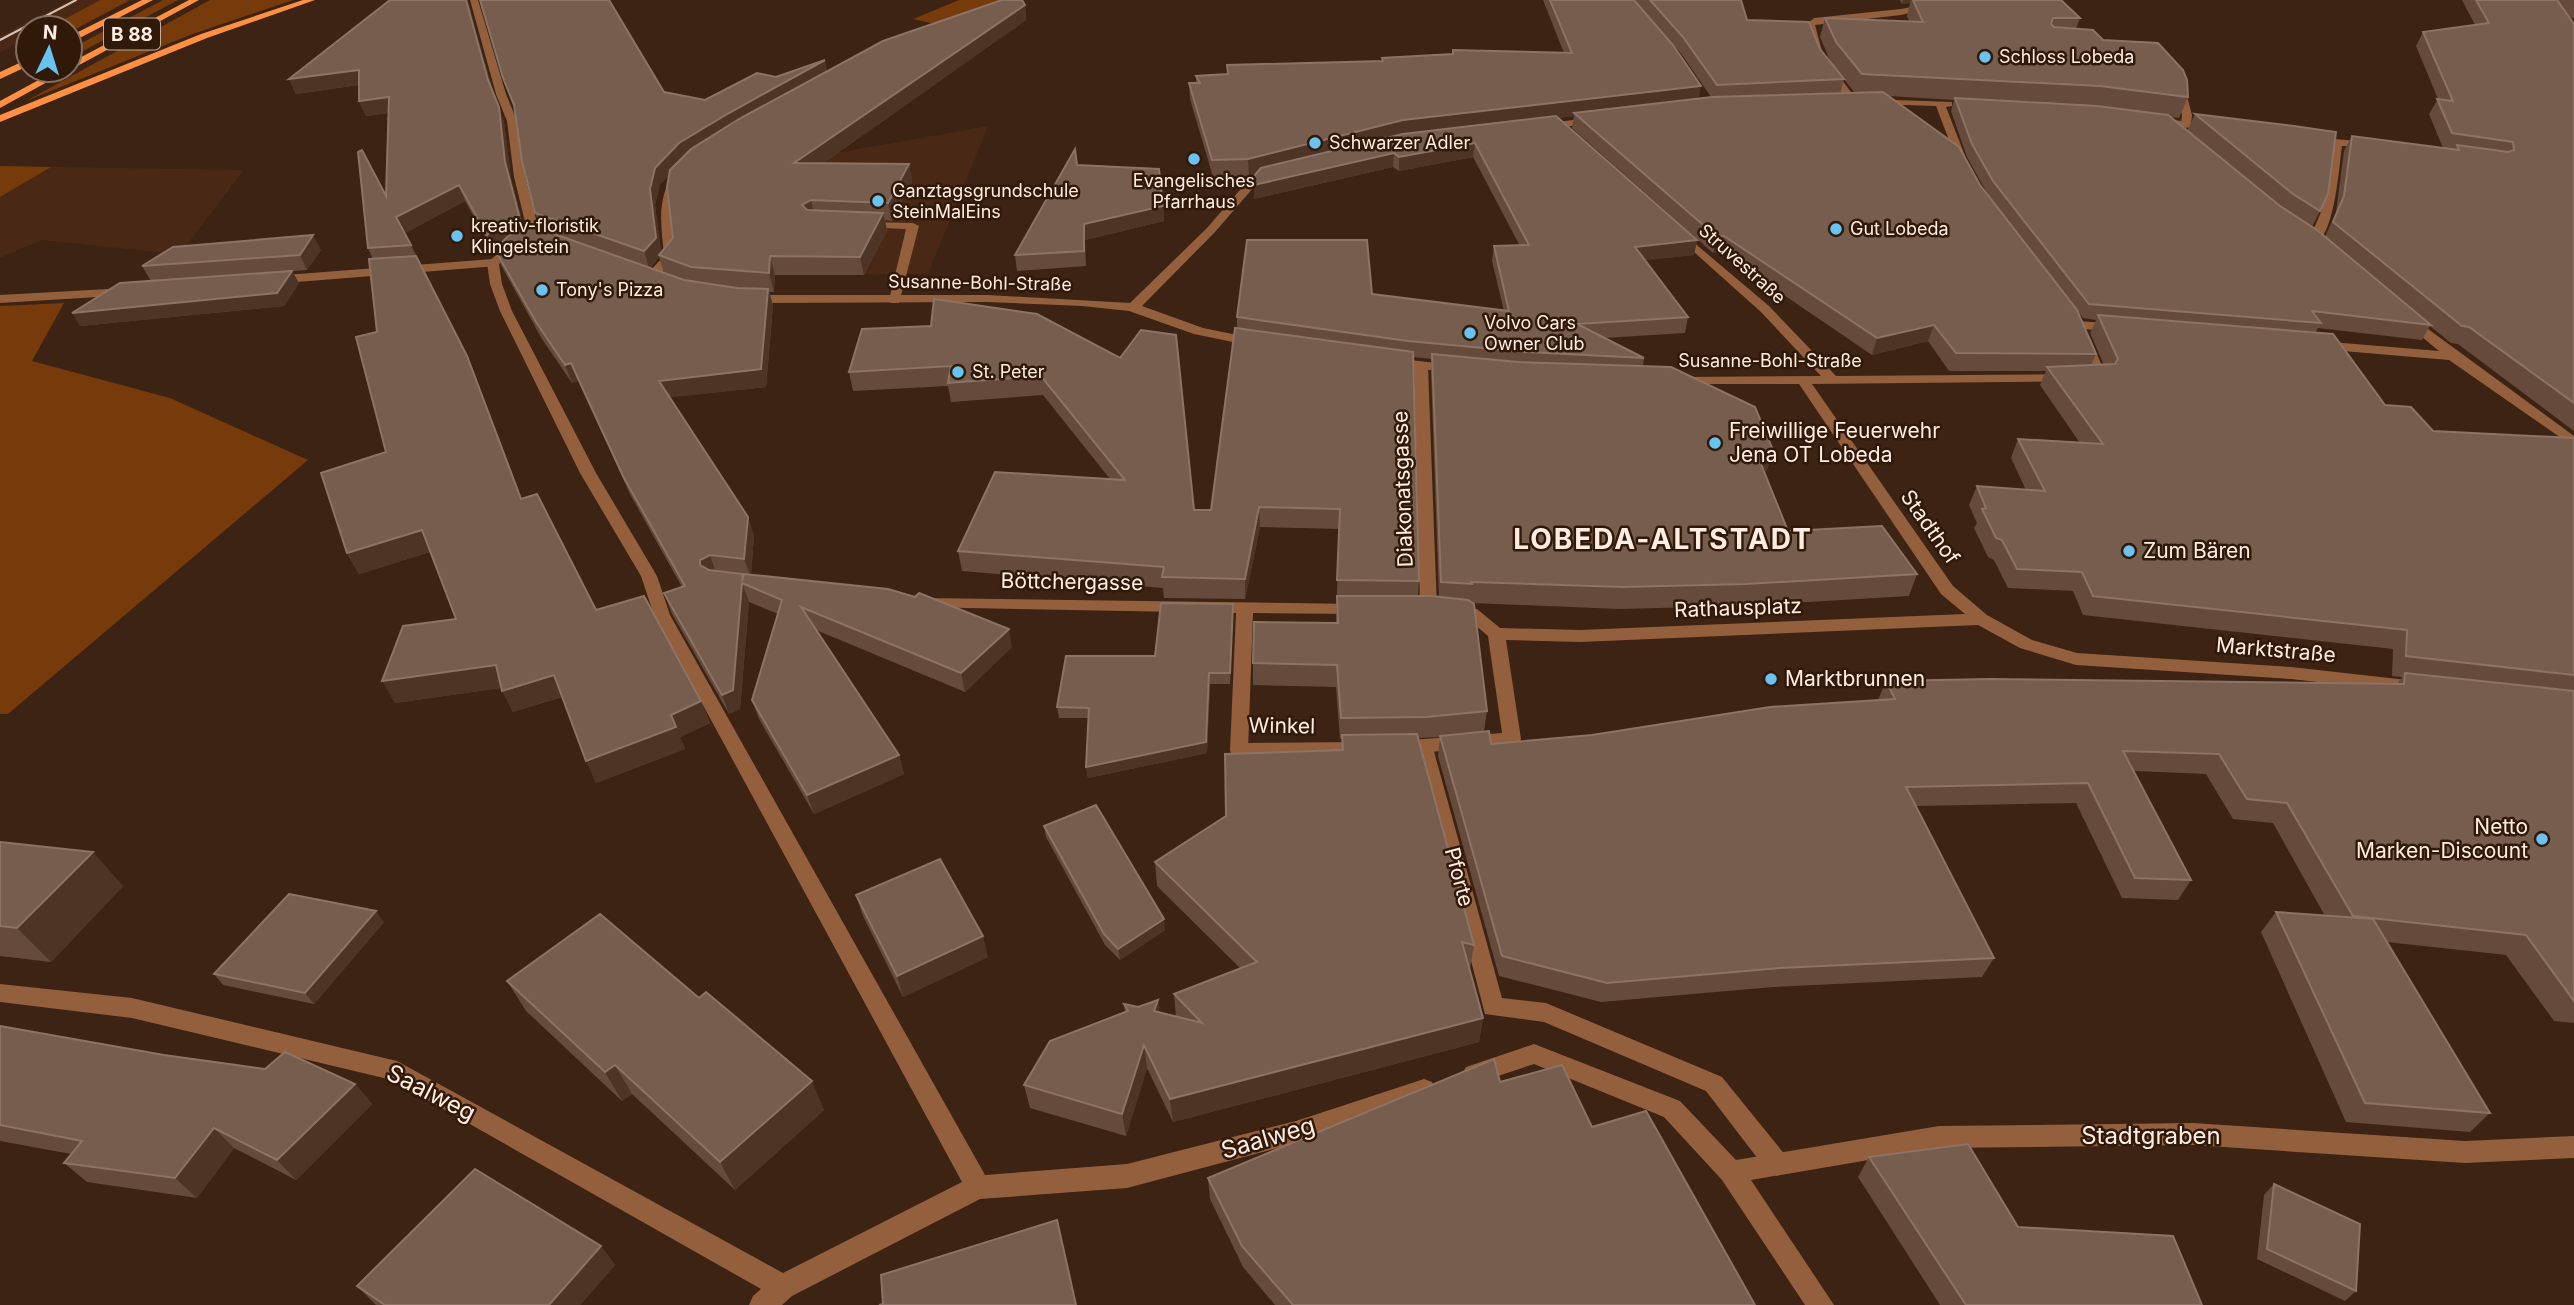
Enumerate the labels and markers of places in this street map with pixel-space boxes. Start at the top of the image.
place label: Schloss Lobeda [1999,46,2134,67]
marker: Schloss Lobeda [1977,49,1993,65]
place label: Schwarzer Adler [1329,132,1470,153]
marker: Schwarzer Adler [1307,135,1323,151]
marker: Evangelisches Pfarrhaus [1186,151,1202,167]
place label: Evangelisches Pfarrhaus [1133,170,1255,212]
place label: Ganztagsgrundschule SteinMalEins [892,180,1079,222]
marker: Ganztagsgrundschule SteinMalEins [870,193,886,209]
place label: kreativ-floristik Klingelstein [471,215,599,257]
place label: Gut Lobeda [1850,218,1949,239]
marker: Gut Lobeda [1828,221,1844,237]
marker: kreativ-floristik Klingelstein [449,228,465,244]
place label: Tony's Pizza [556,279,663,300]
marker: Tony's Pizza [534,282,550,298]
place label: Volvo Cars Owner Club [1484,312,1585,354]
marker: Volvo Cars Owner Club [1462,325,1478,341]
place label: St. Peter [972,361,1045,382]
marker: St. Peter [950,364,966,380]
place label: Freiwillige Feuerwehr Jena OT Lobeda [1729,418,1940,467]
marker: Freiwillige Feuerwehr Jena OT Lobeda [1707,435,1723,451]
place label: Zum Bären [2143,538,2251,563]
marker: Zum Bären [2121,543,2137,559]
place label: Marktbrunnen [1785,666,1925,691]
marker: Marktbrunnen [1763,671,1779,687]
place label: Netto Marken-Discount [2356,814,2528,863]
marker: Netto Marken-Discount [2534,831,2550,847]

